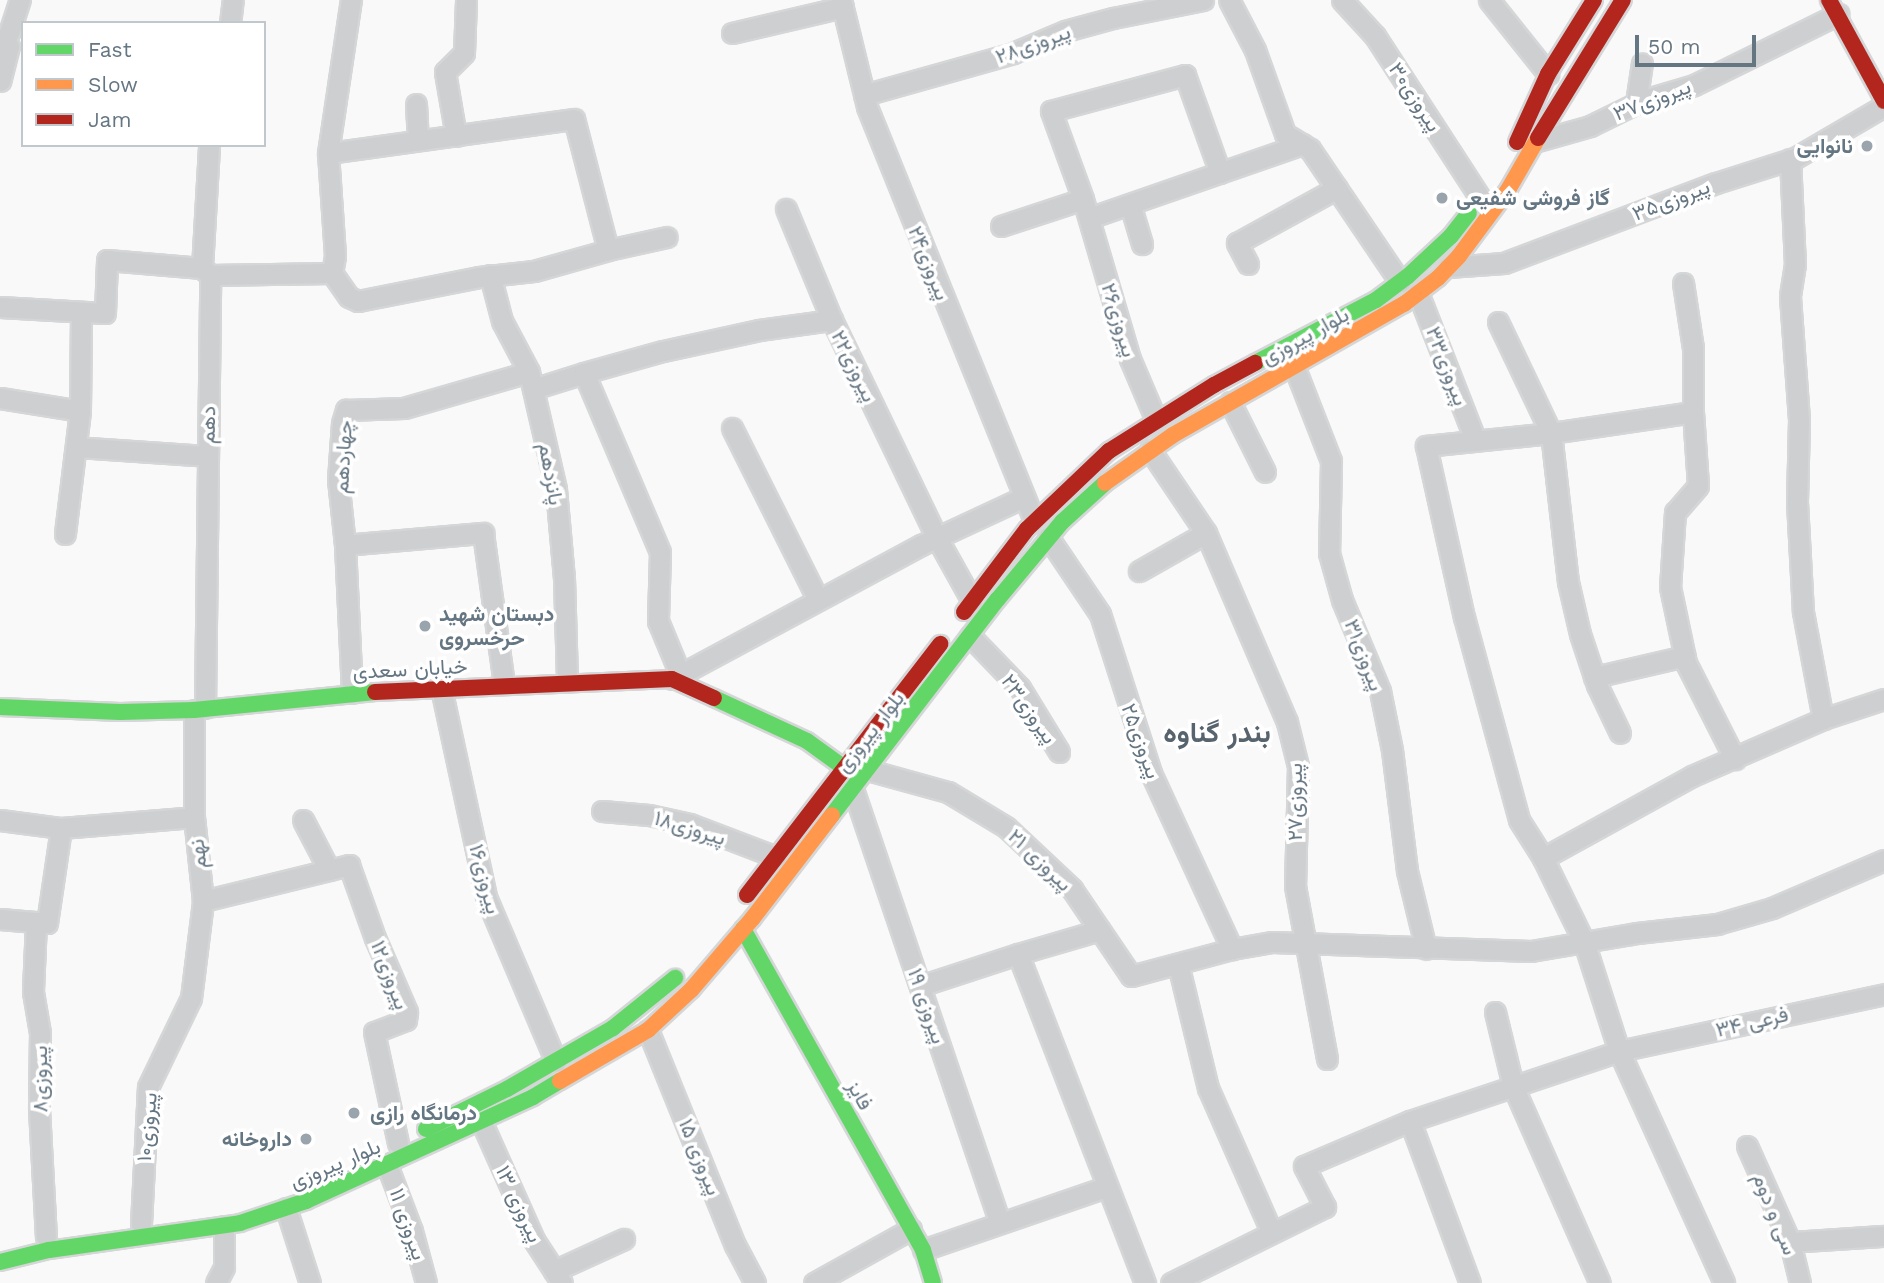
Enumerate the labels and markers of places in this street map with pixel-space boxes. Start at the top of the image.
place label: نانوایی [1796,133,1853,159]
marker: نانوایی [1859,138,1875,154]
place label: گاز فروشی شفیعی [1456,185,1610,211]
marker: گاز فروشی شفیعی [1434,190,1450,206]
place label: دبستان شهید حرخسروی [439,601,554,651]
marker: دبستان شهید حرخسروی [417,618,433,634]
place label: درمانگاه رازی [370,1100,477,1126]
marker: درمانگاه رازی [344,1103,364,1123]
place label: داروخانه [222,1126,292,1152]
marker: داروخانه [298,1131,314,1147]

